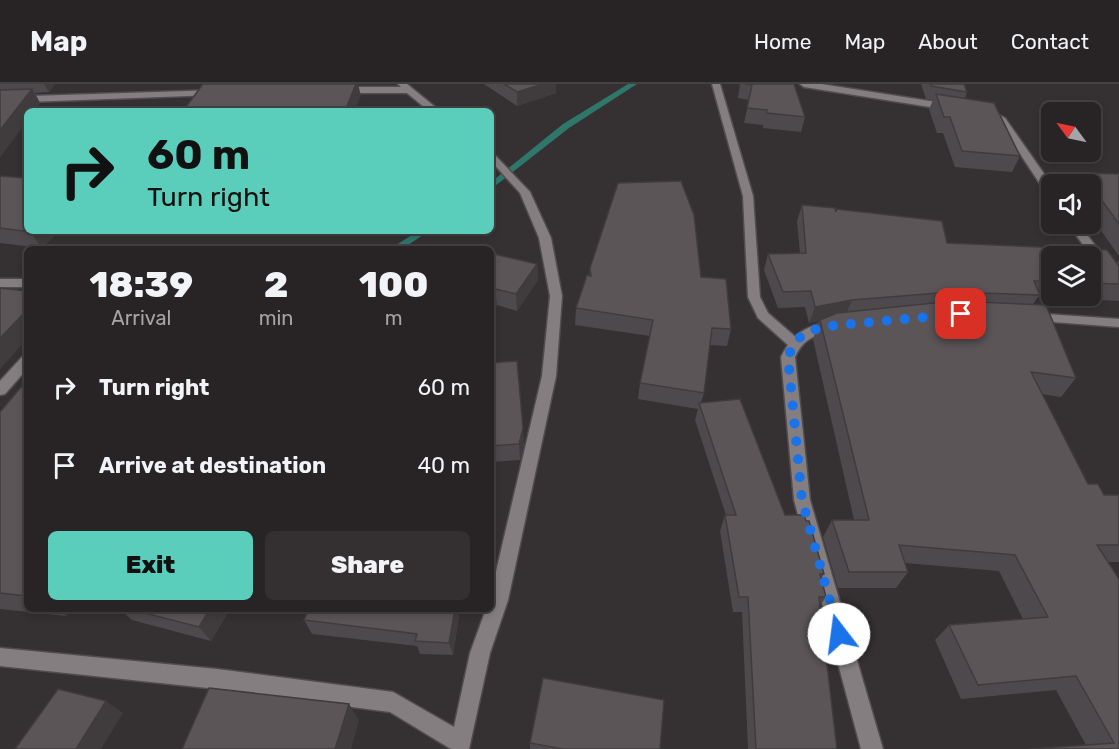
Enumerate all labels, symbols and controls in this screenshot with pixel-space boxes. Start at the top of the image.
text: Map [30,25,87,58]
text: Home [754,29,811,54]
text: Map [844,29,885,54]
text: About [918,29,978,54]
text: Contact [1011,29,1089,54]
north arrow [1041,102,1101,162]
map controls [1041,102,1101,306]
text: 60 m [147,130,250,180]
icon: right [48,132,126,210]
button: sound [1041,174,1101,234]
text: Turn right [147,181,270,213]
button: layers [1041,246,1101,306]
text: 18:39 [90,263,193,306]
text: 2 [264,263,288,306]
text: 100 [359,263,428,306]
pin [935,288,986,339]
icon: arrive [944,297,977,330]
text: Arrival [111,306,171,330]
text: min [259,306,293,330]
text: m [385,306,403,330]
icon: right [48,371,81,404]
text: Turn right [99,374,209,401]
text: 60 m [418,374,470,401]
icon: arrive [48,449,81,482]
text: Arrive at destination [99,452,326,479]
text: 40 m [417,452,470,479]
button: Exit [48,531,253,600]
button: Share [265,531,470,600]
position arrow [807,602,871,666]

